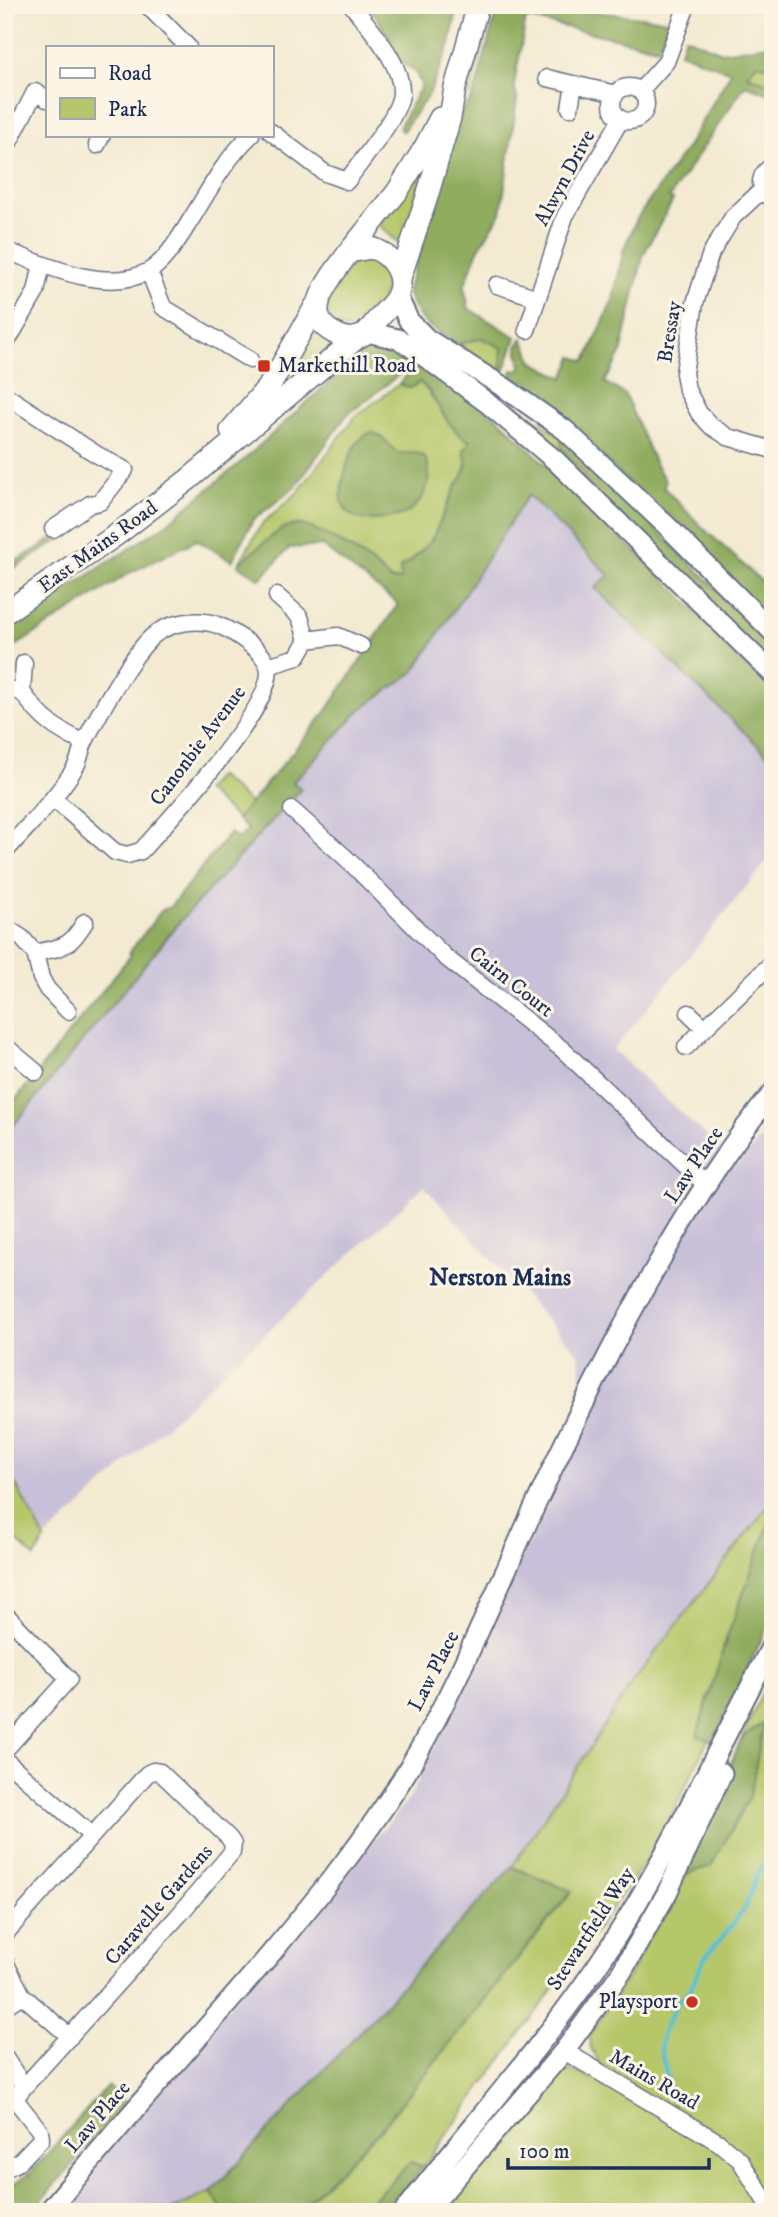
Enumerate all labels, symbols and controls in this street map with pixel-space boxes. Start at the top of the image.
legend [46,46,273,136]
text: Road [108,61,152,87]
text: Park [108,97,148,123]
street label: Alwyn Drive [529,125,601,231]
street label: Bressay [652,298,688,365]
place label: Markethill Road [278,353,417,379]
marker: Markethill Road [256,358,272,374]
street label: East Mains Road [33,495,163,599]
street label: Canonbie Avenue [144,680,252,811]
street label: Cairn Court [463,941,559,1023]
street label: Law Place [659,1121,729,1208]
district label: Nerston Mains [429,1263,571,1293]
street label: Law Place [403,1626,465,1716]
street label: Caravelle Gardens [99,1839,219,1971]
street label: Stewartfield Way [541,1862,641,1996]
place label: Playsport [599,1989,678,2015]
marker: Playsport [684,1994,700,2010]
street label: Mains Road [604,2044,704,2116]
street label: Law Place [60,2075,137,2158]
scale bar [508,2126,710,2170]
text: 100 m [519,2139,570,2165]

